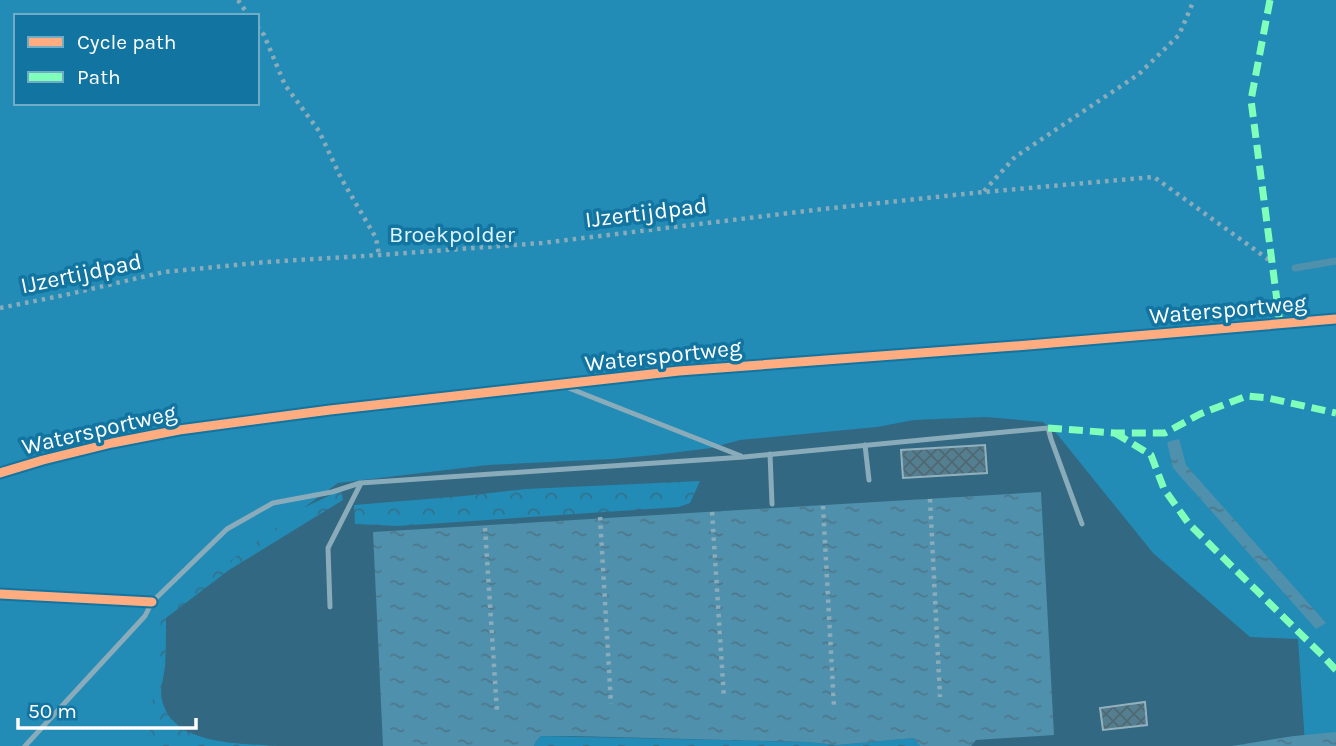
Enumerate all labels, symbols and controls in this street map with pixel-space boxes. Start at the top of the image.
legend [14,14,259,105]
text: Cycle path [77,30,177,54]
text: Path [77,65,121,89]
street label: IJzertijdpad [583,192,709,233]
park label: Broekpolder [389,221,516,248]
street label: IJzertijdpad [18,248,144,299]
street label: Watersportweg [1148,289,1308,330]
street label: Watersportweg [583,334,743,377]
street label: Watersportweg [19,399,179,460]
scale bar [18,686,196,730]
text: 50 m [28,699,77,723]

